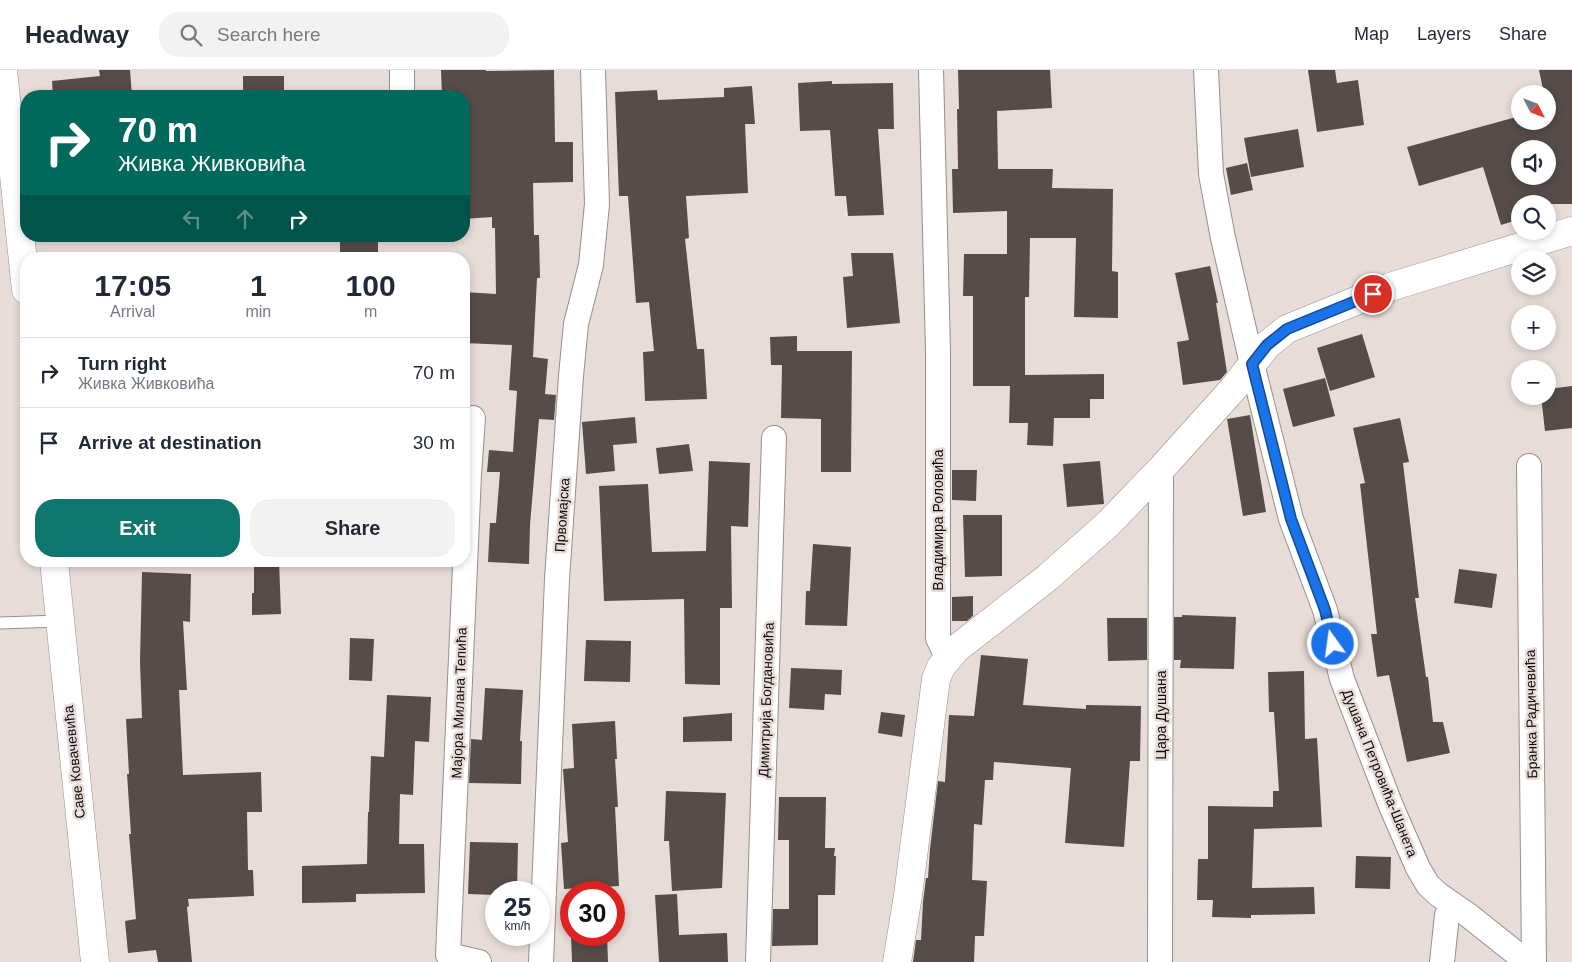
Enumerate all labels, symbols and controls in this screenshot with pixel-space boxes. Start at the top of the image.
search box [159,12,509,57]
text: Headway [25,21,129,48]
icon: search [177,21,205,49]
text: Search here [217,24,321,45]
text: Map [1354,24,1389,44]
text: Layers [1417,24,1471,44]
text: Share [1499,24,1547,44]
north arrow [1511,85,1556,130]
map controls [1511,85,1556,405]
icon: right [35,110,100,175]
text: 70 m [118,110,198,149]
button: sound [1511,140,1556,185]
text: Живка Живковића [118,151,306,176]
button: search [1511,195,1556,240]
icon: left [178,205,206,233]
icon: ahead [231,205,259,233]
icon: right [284,205,312,233]
button: layers [1511,250,1556,295]
text: 17:05 [94,269,171,302]
text: 1 [250,269,267,302]
text: 100 [346,269,396,302]
pin [1352,273,1394,315]
icon: arrive [1359,280,1387,308]
text: Arrival [110,303,155,320]
text: min [245,303,271,320]
text: m [364,303,377,320]
button: + [1511,305,1556,350]
text: Turn right [78,353,166,374]
icon: right [35,359,63,387]
button: − [1511,360,1556,405]
text: 70 m [413,362,455,383]
text: Живка Живковића [78,375,214,392]
icon: arrive [35,429,63,457]
text: Arrive at destination [78,432,262,453]
text: 30 m [413,432,455,453]
street label: Владимира Роловића [930,449,946,591]
street label: Првомајска [551,477,573,553]
button: Exit [35,499,240,557]
button: Share [250,499,455,557]
position arrow [1306,617,1358,669]
street label: Димитрија Богдановића [755,622,777,778]
street label: Мајора Милана Тепића [448,627,470,779]
street label: Бранка Радичевића [1522,649,1540,779]
street label: Цара Душана [1153,670,1169,760]
street label: Душана Петровића-Шанета [1339,687,1421,860]
street label: Саве Ковачевића [60,704,88,819]
speed limit sign: 30 [560,881,625,946]
text: 25 [504,893,531,921]
text: km/h [504,919,531,933]

